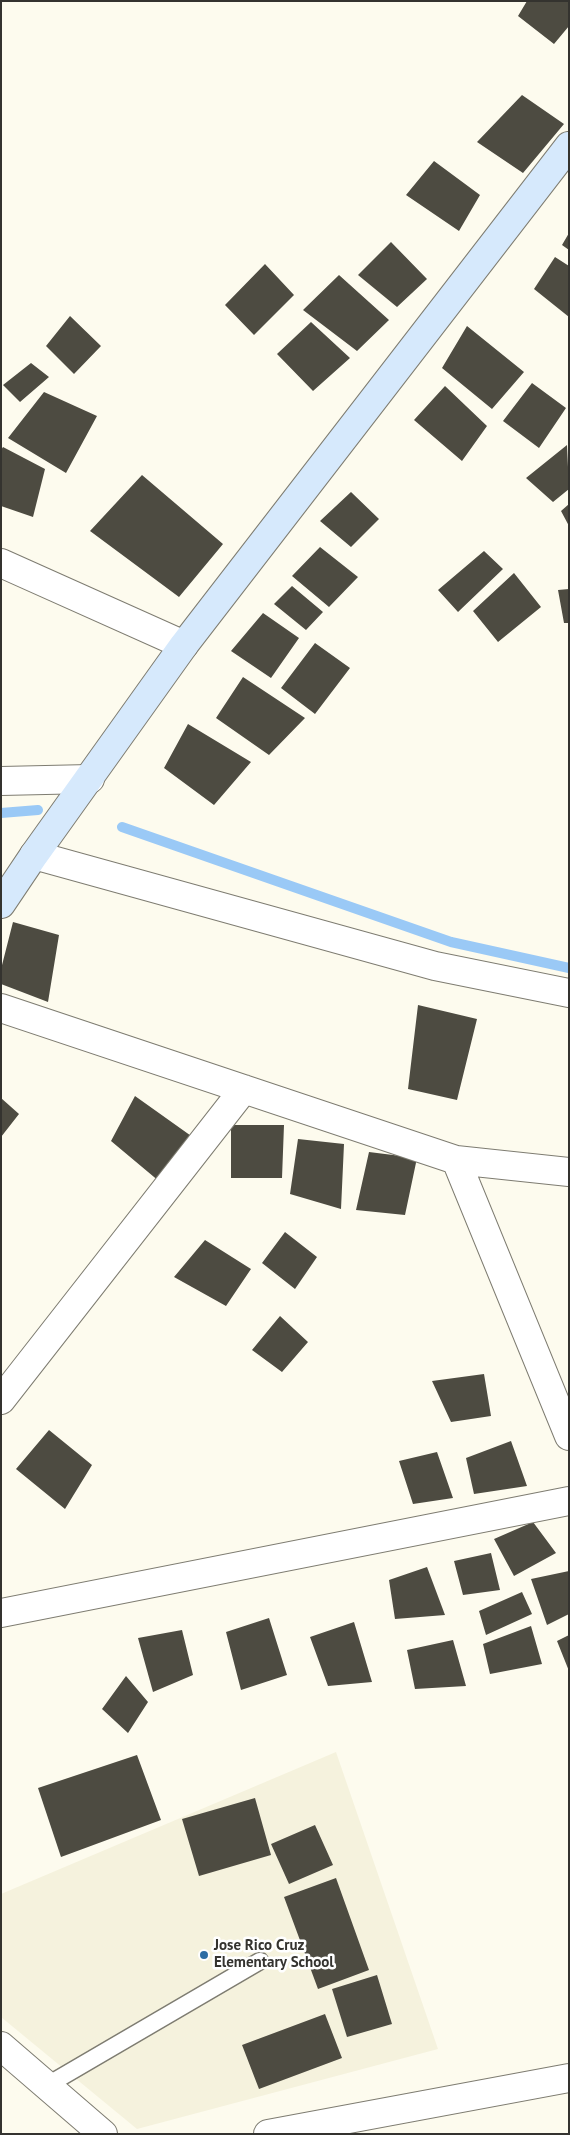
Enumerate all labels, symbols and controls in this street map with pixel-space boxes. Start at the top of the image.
place label: Jose Rico Cruz Elementary School [214,1937,334,1972]
marker: Jose Rico Cruz Elementary School [198,1949,210,1961]

